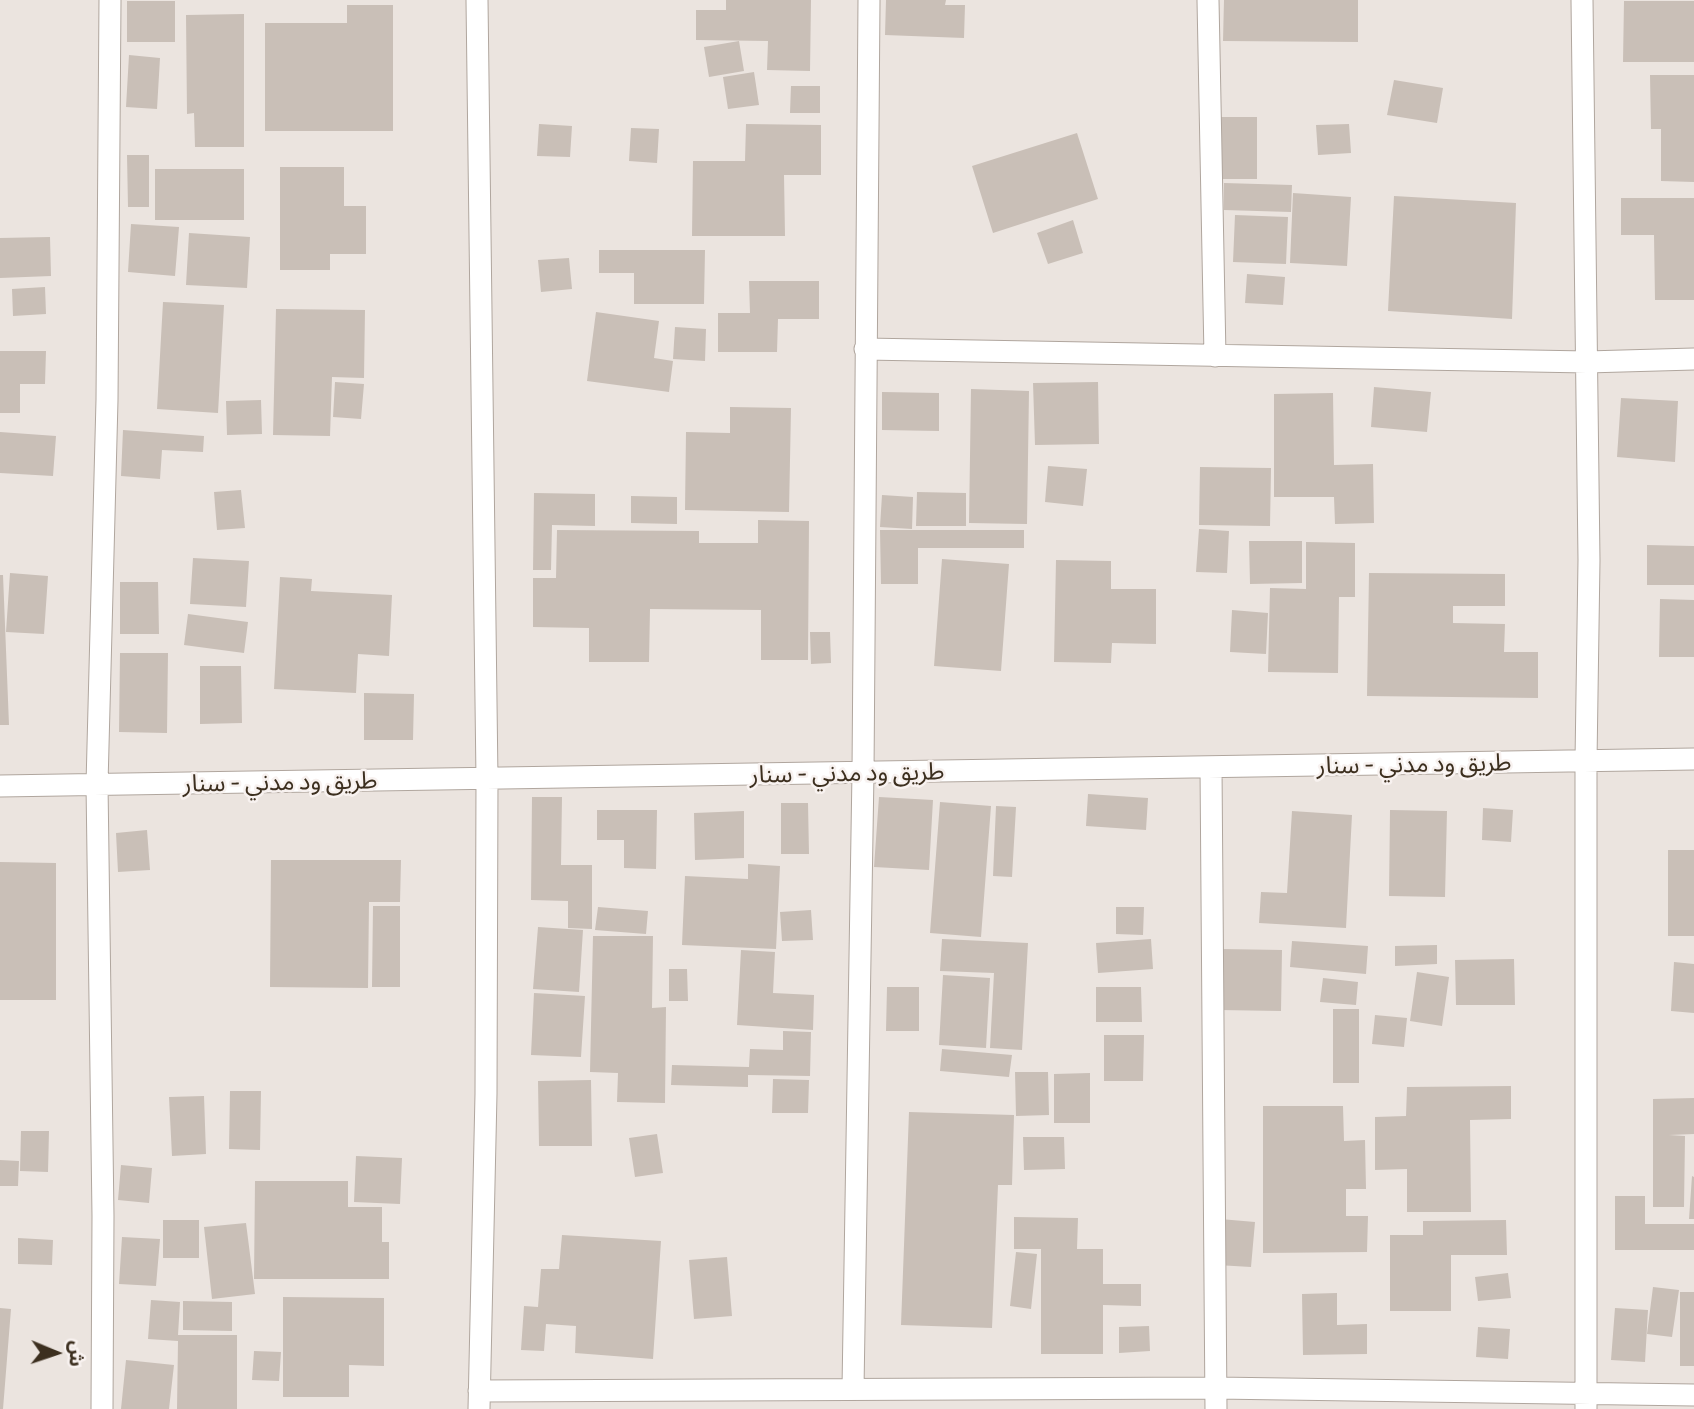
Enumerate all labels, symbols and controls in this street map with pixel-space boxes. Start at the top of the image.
street label: طريق ود مدني - سنار [1316,748,1512,780]
street label: طريق ود مدني - سنار [749,757,945,789]
street label: طريق ود مدني - سنار [182,766,378,798]
north arrow [21,1318,91,1388]
text: ش [66,1340,89,1367]

